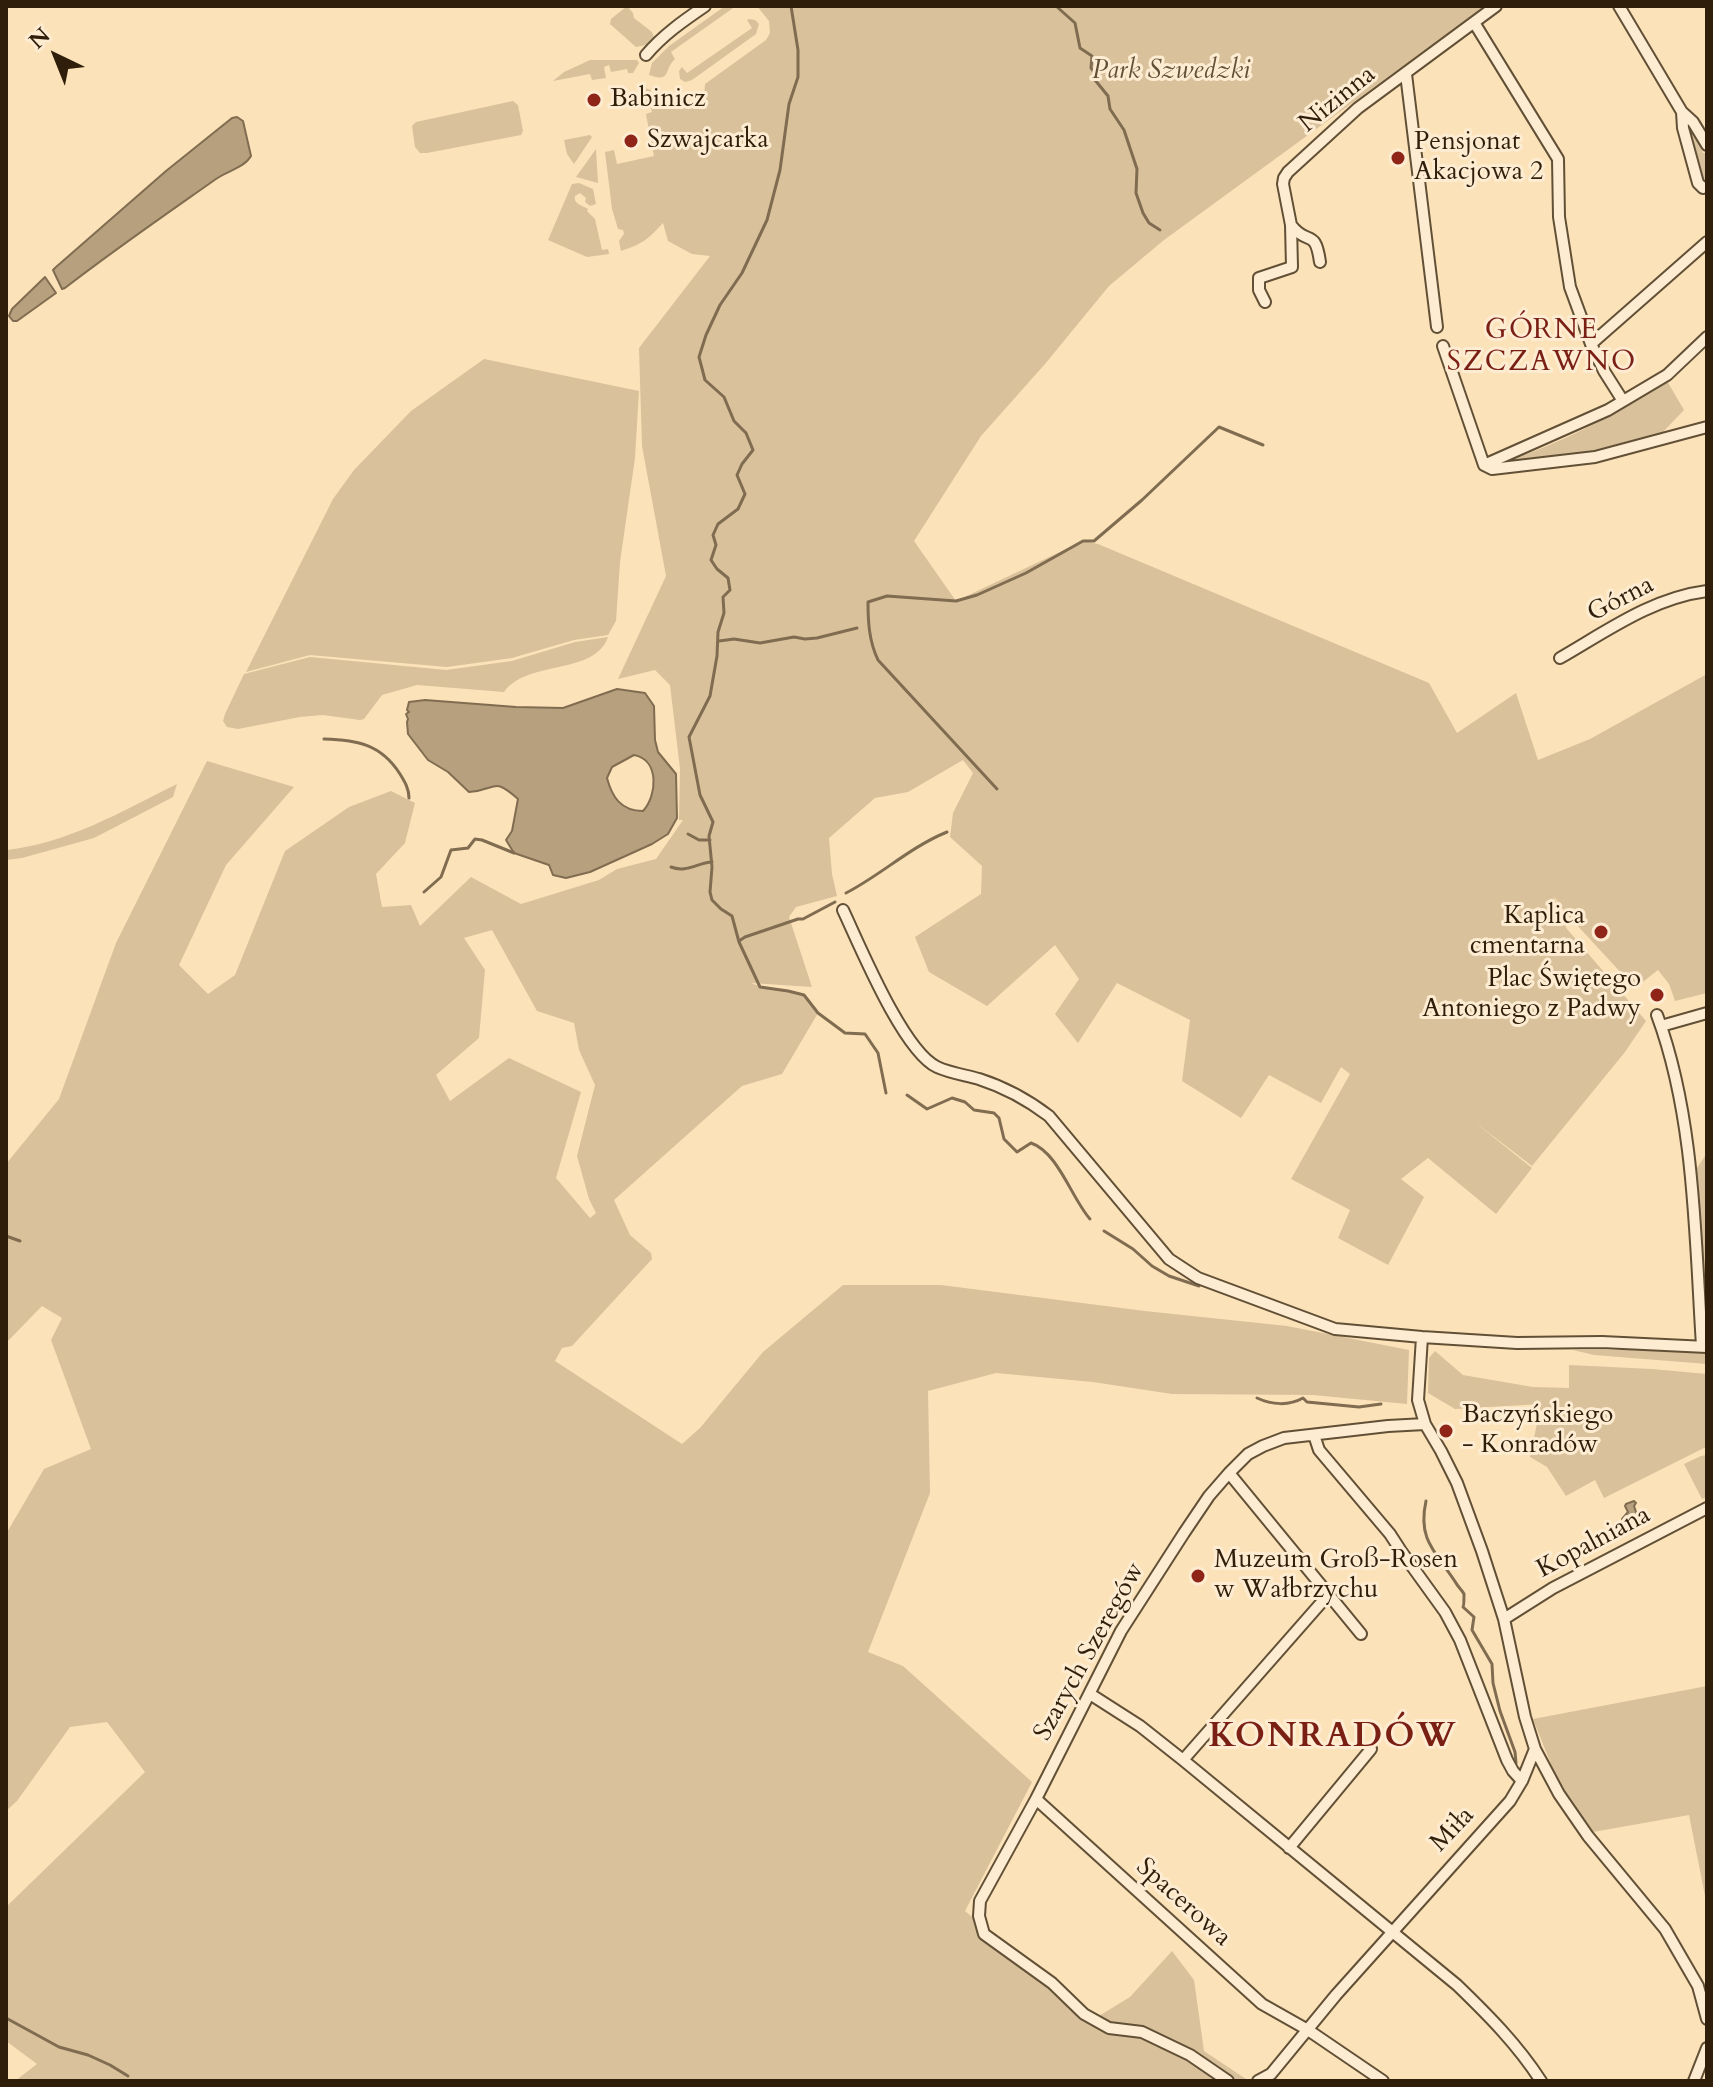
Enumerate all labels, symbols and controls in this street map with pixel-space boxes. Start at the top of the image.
north arrow [16,16,96,96]
text: N [22,21,57,56]
park label: Park Szwedzki [1092,56,1250,88]
street label: Nizinna [1294,60,1382,140]
place label: Babinicz [610,84,706,116]
marker: Babinicz [585,91,603,109]
place label: Szwajcarka [647,125,769,157]
place label: Pensjonat Akacjowa 2 [1414,127,1543,188]
marker: Szwajcarka [622,132,640,150]
marker: Pensjonat Akacjowa 2 [1389,149,1407,167]
district label: GÓRNE SZCZAWNO [1447,315,1637,381]
street label: Górna [1583,570,1659,630]
place label: Kaplica cmentarna [1470,901,1585,962]
marker: Kaplica cmentarna [1592,923,1610,941]
place label: Plac Świętego Antoniego z Padwy [1422,964,1641,1026]
marker: Plac Świętego Antoniego z Padwy [1648,986,1666,1004]
place label: Baczyńskiego - Konradów [1462,1400,1613,1462]
marker: Baczyńskiego - Konradów [1437,1422,1455,1440]
street label: Kopalniana [1532,1500,1656,1586]
place label: Muzeum Groß-Rosen w Wałbrzychu [1214,1545,1458,1606]
street label: Szarych Szeregów [1028,1557,1152,1747]
marker: Muzeum Groß-Rosen w Wałbrzychu [1189,1567,1207,1585]
district label: KONRADÓW [1208,1718,1458,1758]
street label: Miła [1424,1801,1482,1859]
street label: Spacerowa [1129,1852,1237,1954]

